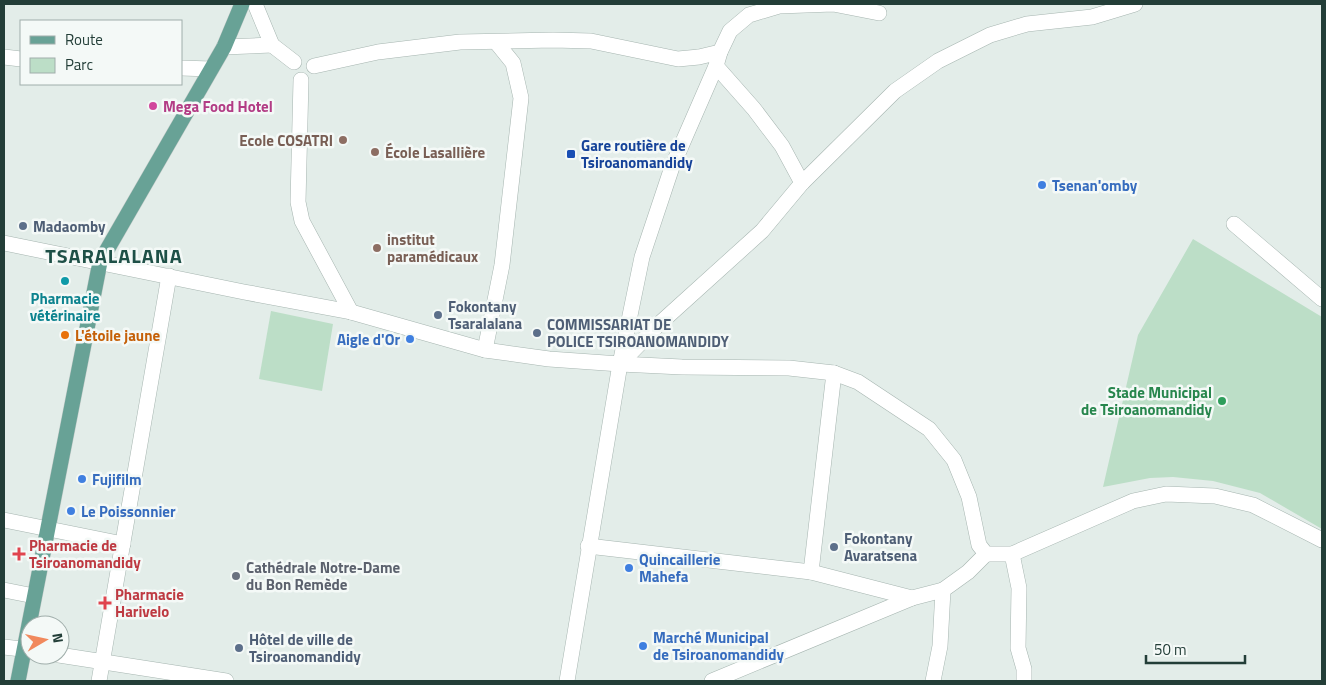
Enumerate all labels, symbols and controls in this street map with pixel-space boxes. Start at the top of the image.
legend [20,20,182,85]
text: Route [65,28,103,51]
text: Parc [65,53,93,76]
place label: Mega Food Hotel [163,95,273,118]
marker: Mega Food Hotel [147,100,159,112]
place label: Ecole COSATRI [239,129,333,152]
marker: Ecole COSATRI [337,134,349,146]
place label: Gare routière de Tsiroanomandidy [581,134,693,174]
place label: École Lasallière [385,141,486,164]
marker: École Lasallière [369,146,381,158]
marker: Gare routière de Tsiroanomandidy [565,148,577,160]
place label: Tsenan'omby [1052,174,1138,197]
marker: Tsenan'omby [1036,179,1048,191]
place label: Madaomby [33,215,106,238]
marker: Madaomby [17,220,29,232]
place label: institut paramédicaux [387,228,478,268]
district label: TSARALALANA [45,240,183,271]
marker: institut paramédicaux [371,242,383,254]
marker: Pharmacie vétérinaire [59,275,71,287]
place label: Pharmacie vétérinaire [30,287,101,327]
place label: Fokontany Tsaralalana [448,295,523,335]
marker: Fokontany Tsaralalana [432,309,444,321]
place label: COMMISSARIAT DE POLICE TSIROANOMANDIDY [547,313,730,353]
place label: L'étoile jaune [75,324,160,347]
marker: COMMISSARIAT DE POLICE TSIROANOMANDIDY [531,327,543,339]
place label: Aigle d'Or [337,328,400,351]
marker: L'étoile jaune [59,329,71,341]
marker: Aigle d'Or [404,333,416,345]
place label: Stade Municipal de Tsiroanomandidy [1081,381,1212,421]
marker: Stade Municipal de Tsiroanomandidy [1216,395,1228,407]
place label: Fujifilm [92,468,142,491]
marker: Fujifilm [76,473,88,485]
place label: Le Poissonnier [81,500,176,523]
marker: Le Poissonnier [65,505,77,517]
place label: Fokontany Avaratsena [844,527,918,567]
place label: Pharmacie de Tsiroanomandidy [29,534,141,574]
marker: Fokontany Avaratsena [828,541,840,553]
marker: Pharmacie de Tsiroanomandidy [13,548,25,560]
place label: Quincaillerie Mahefa [639,548,721,588]
place label: Cathédrale Notre-Dame du Bon Remède [246,556,401,596]
marker: Quincaillerie Mahefa [623,562,635,574]
marker: Cathédrale Notre-Dame du Bon Remède [230,570,242,582]
place label: Pharmacie Harivelo [115,583,184,623]
marker: Pharmacie Harivelo [99,597,111,609]
north arrow [20,615,70,665]
place label: Marché Municipal de Tsiroanomandidy [653,626,784,666]
place label: Hôtel de ville de Tsiroanomandidy [249,628,361,668]
text: N [47,631,69,644]
scale bar [1146,632,1245,664]
text: 50 m [1154,638,1187,661]
marker: Marché Municipal de Tsiroanomandidy [637,640,649,652]
marker: Hôtel de ville de Tsiroanomandidy [233,642,245,654]

